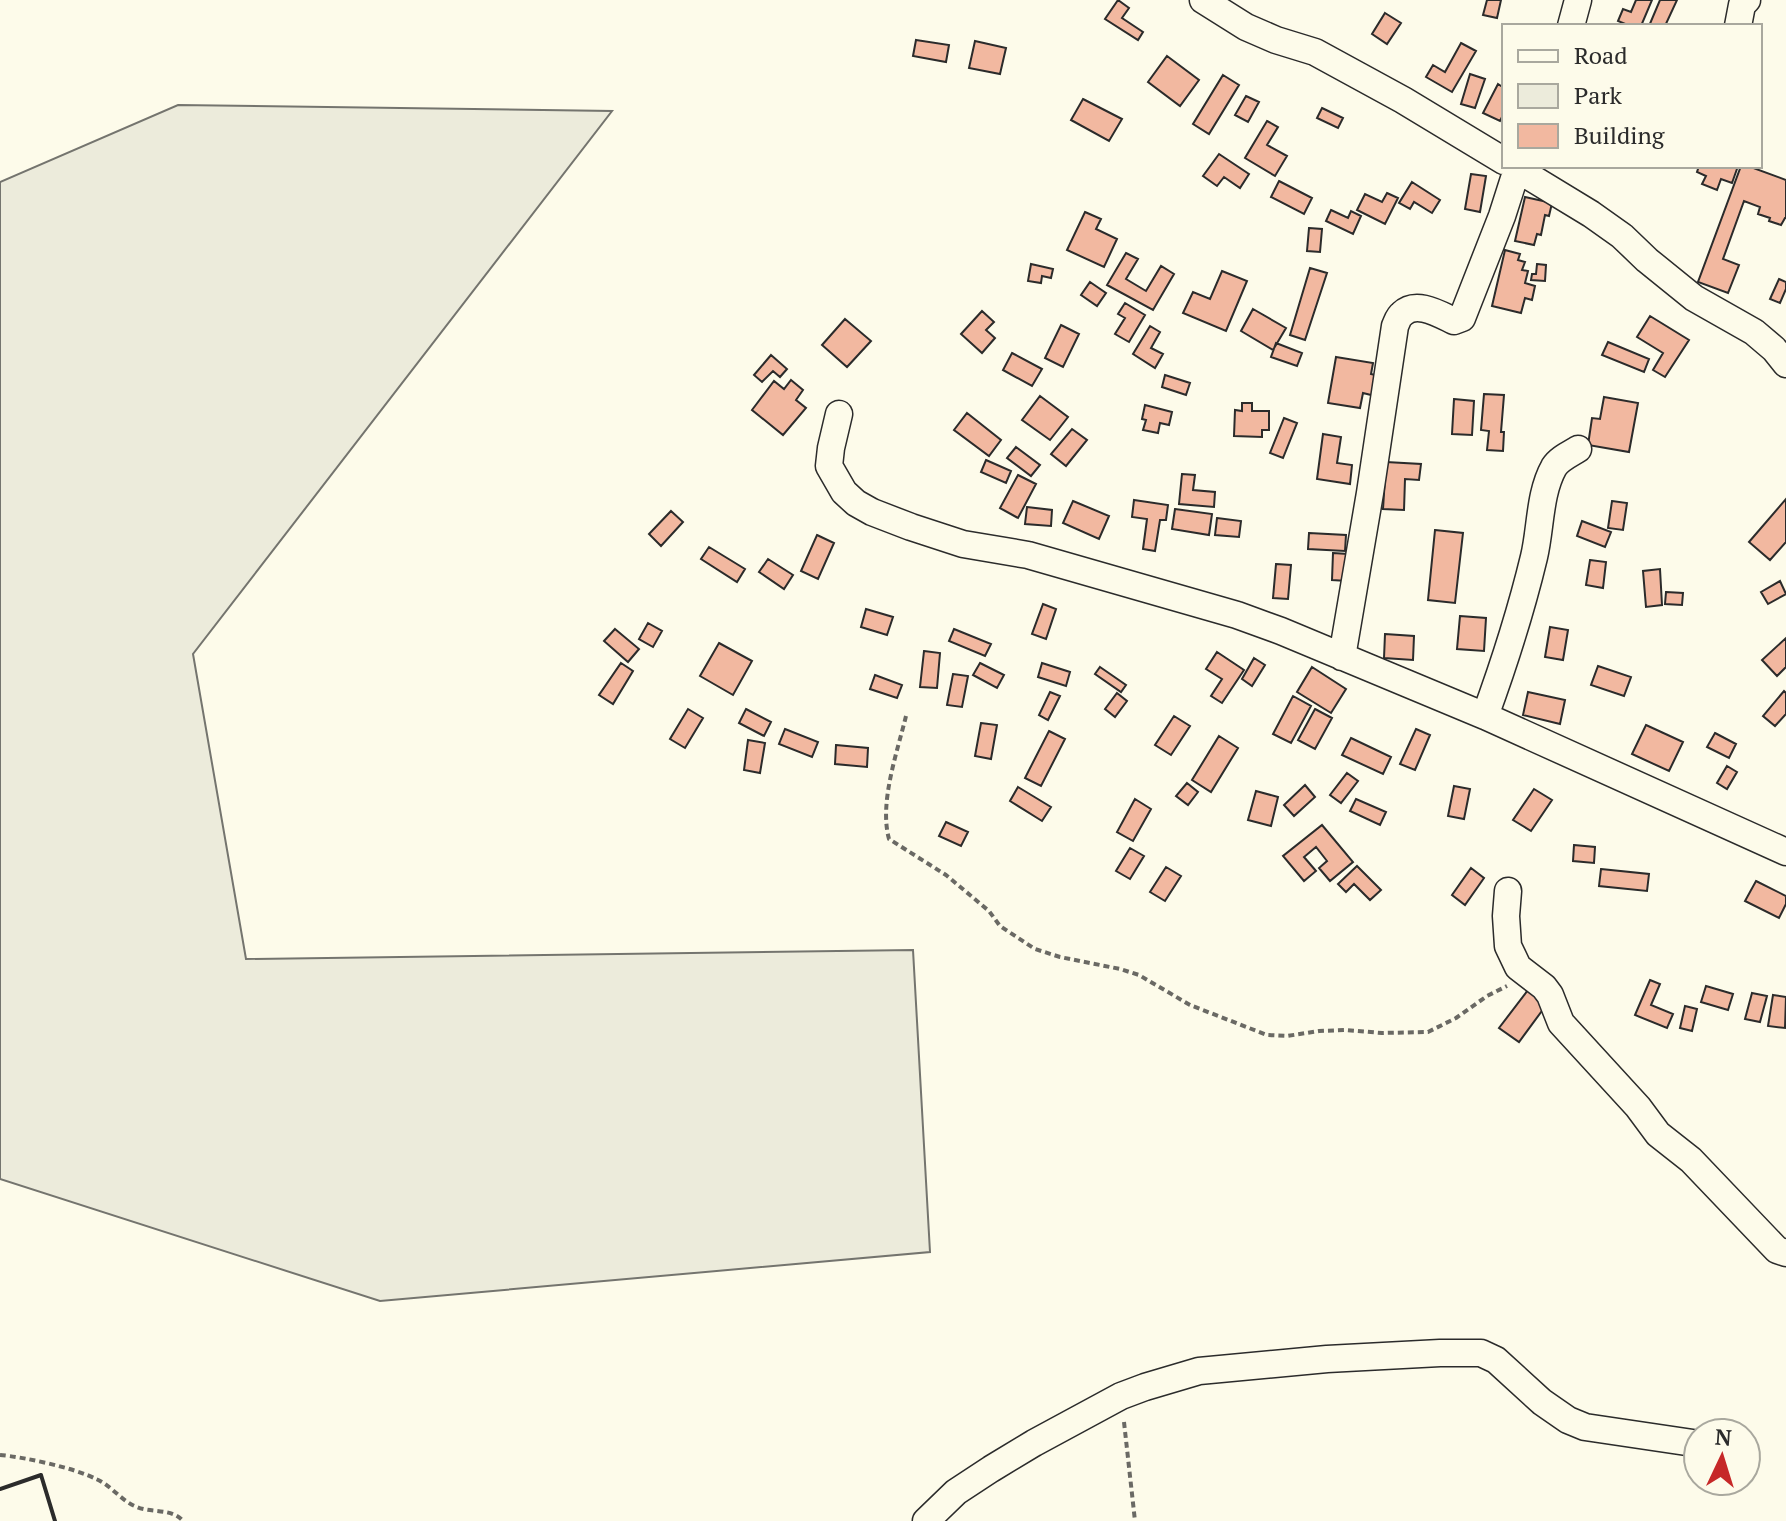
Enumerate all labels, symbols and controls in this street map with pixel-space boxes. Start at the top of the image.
legend [1502,24,1762,168]
text: Road [1574,39,1628,71]
text: Park [1574,79,1623,111]
text: Building [1574,119,1665,151]
north arrow [1682,1417,1762,1497]
text: N [1714,1422,1733,1452]

